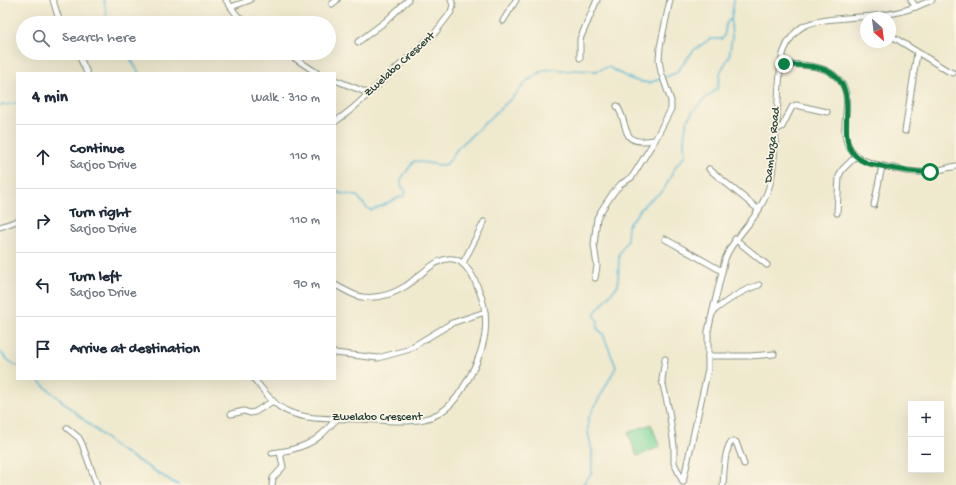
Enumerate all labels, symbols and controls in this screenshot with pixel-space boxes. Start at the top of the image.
north arrow [860,12,896,48]
search box [16,16,336,60]
icon: search [30,27,52,49]
text: Search here [62,29,136,47]
street label: Zwelabo Crescent [362,29,439,100]
route end [775,55,793,73]
text: 4 min [32,88,68,108]
text: Walk · 310 m [251,91,320,106]
street label: Dambuza Road [762,106,784,185]
text: Continue [70,140,124,158]
icon: ahead [32,146,54,168]
text: 110 m [290,149,320,164]
text: Sarjoo Drive [70,158,137,173]
route start [921,163,939,181]
text: Turn right [70,204,130,222]
icon: right [32,210,54,232]
text: 110 m [290,213,320,228]
text: Sarjoo Drive [70,222,137,237]
text: Turn left [70,268,121,286]
icon: left [32,274,54,296]
text: 90 m [294,277,320,292]
text: Sarjoo Drive [70,286,137,301]
icon: arrive [32,338,54,360]
text: Arrive at destination [70,340,200,358]
map controls [908,401,944,473]
button: + [908,401,944,437]
street label: Zwelabo Crescent [332,411,423,425]
button: − [908,437,944,473]

